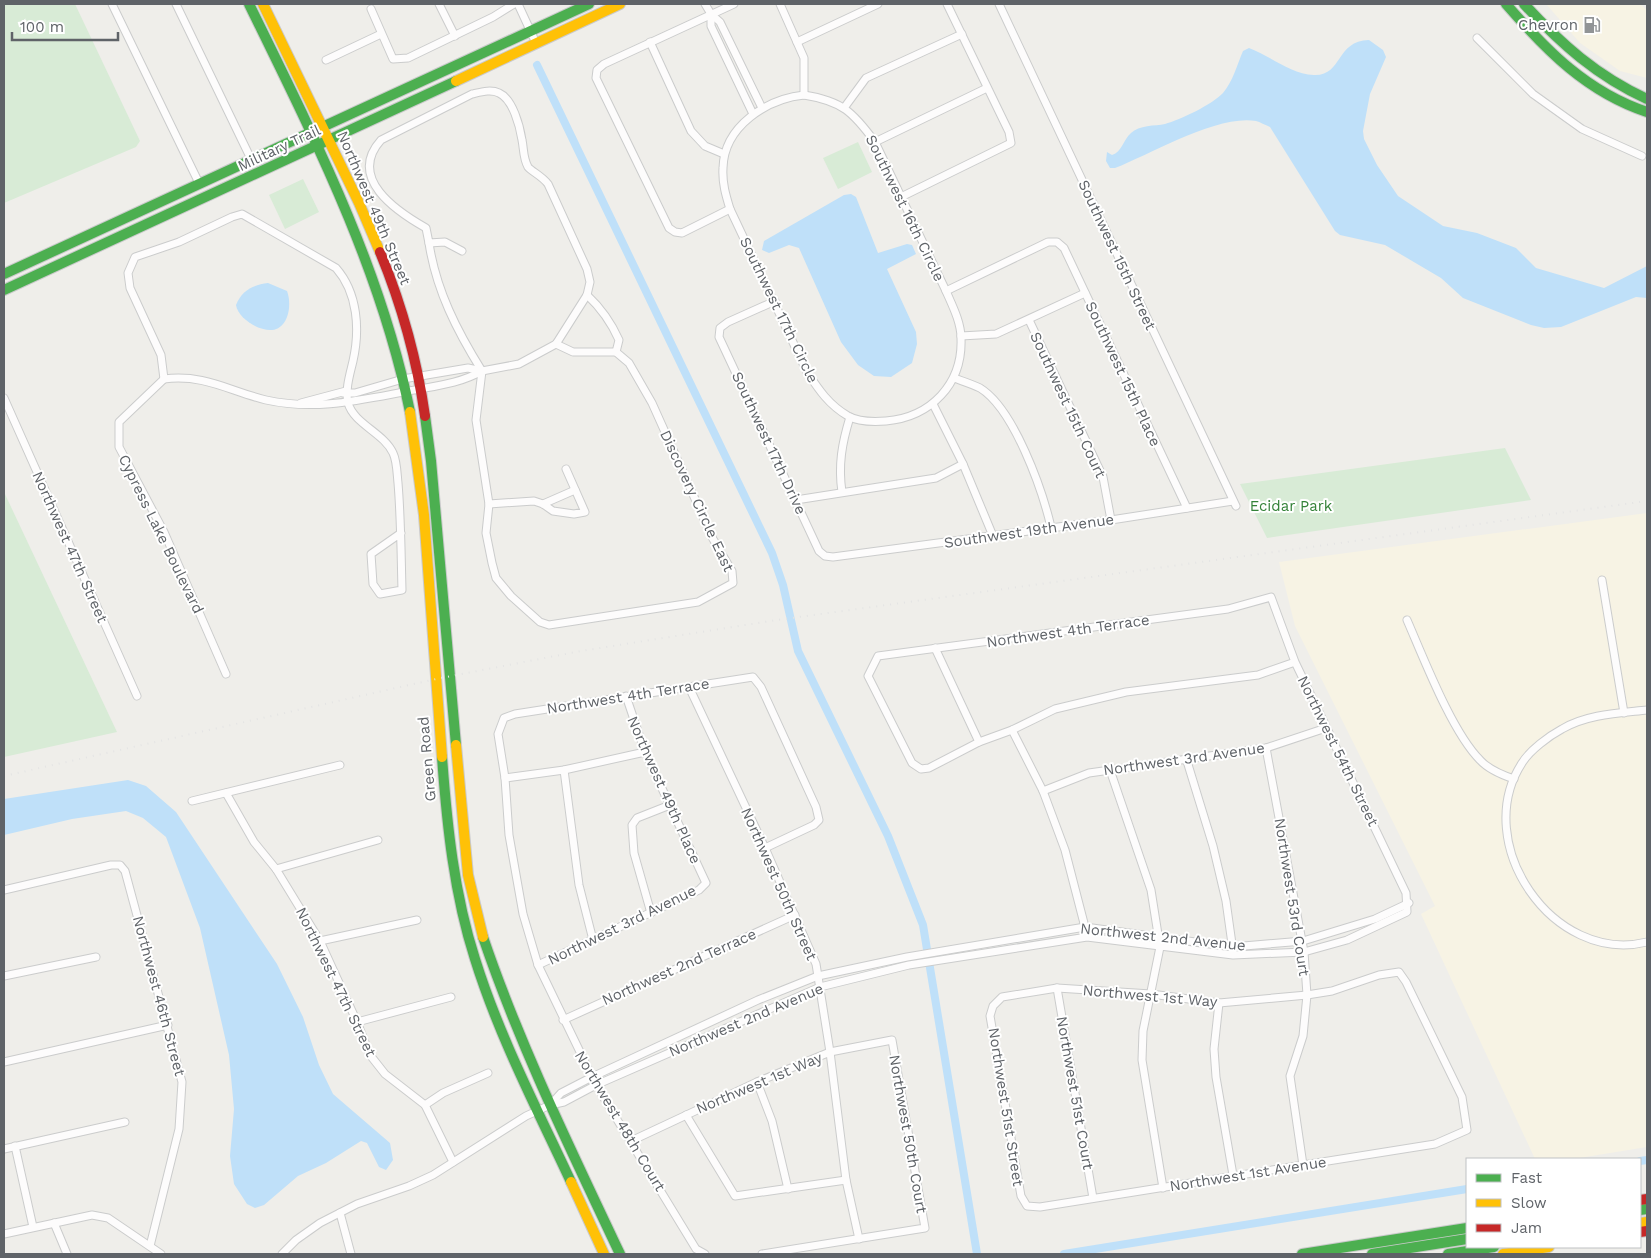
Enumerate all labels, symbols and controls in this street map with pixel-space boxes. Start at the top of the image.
scale bar [12,10,119,42]
fuel station icon: Chevron [1582,15,1602,35]
place label: Chevron [1518,16,1578,34]
text: 100 m [20,18,64,36]
street label: Military Trail [235,121,324,175]
street label: Northwest 49th Street [333,128,415,288]
street label: Southwest 16th Circle [862,132,948,284]
street label: Southwest 15th Street [1074,177,1160,334]
street label: Southwest 17th Circle [736,234,822,386]
street label: Southwest 15th Place [1081,299,1165,449]
street label: Southwest 15th Court [1026,329,1110,482]
street label: Southwest 17th Drive [728,369,810,517]
street label: Discovery Circle East [656,427,738,575]
street label: Cypress Lake Boulevard [115,451,207,617]
street label: Northwest 47th Street [28,468,112,626]
park label: Ecidar Park [1250,497,1333,515]
street label: Southwest 19th Avenue [943,510,1115,552]
street label: Northwest 4th Terrace [985,611,1151,651]
street label: Northwest 54th Street [1294,673,1383,830]
street label: Northwest 4th Terrace [545,674,711,718]
street label: Northwest 49th Place [623,713,705,867]
street label: Green Road [414,716,440,802]
street label: Northwest 3rd Avenue [1102,739,1266,779]
street label: Northwest 50th Street [737,805,821,964]
street label: Northwest 53rd Court [1271,817,1313,978]
street label: Northwest 3rd Avenue [545,881,699,969]
street label: Northwest 47th Street [292,904,380,1060]
street label: Northwest 46th Street [129,914,189,1079]
street label: Northwest 2nd Avenue [1079,919,1247,955]
street label: Northwest 2nd Terrace [599,925,759,1009]
street label: Northwest 2nd Avenue [666,979,826,1061]
street label: Northwest 1st Way [1082,981,1218,1011]
street label: Northwest 51st Court [1053,1015,1098,1172]
street label: Northwest 51st Street [985,1026,1028,1188]
street label: Northwest 48th Court [571,1047,670,1195]
street label: Northwest 1st Way [693,1048,825,1118]
street label: Northwest 50th Court [885,1053,931,1215]
street label: Northwest 1st Avenue [1168,1153,1328,1195]
legend [1466,1158,1641,1248]
text: Fast [1511,1169,1543,1187]
text: Slow [1511,1194,1547,1212]
text: Jam [1511,1219,1542,1237]

